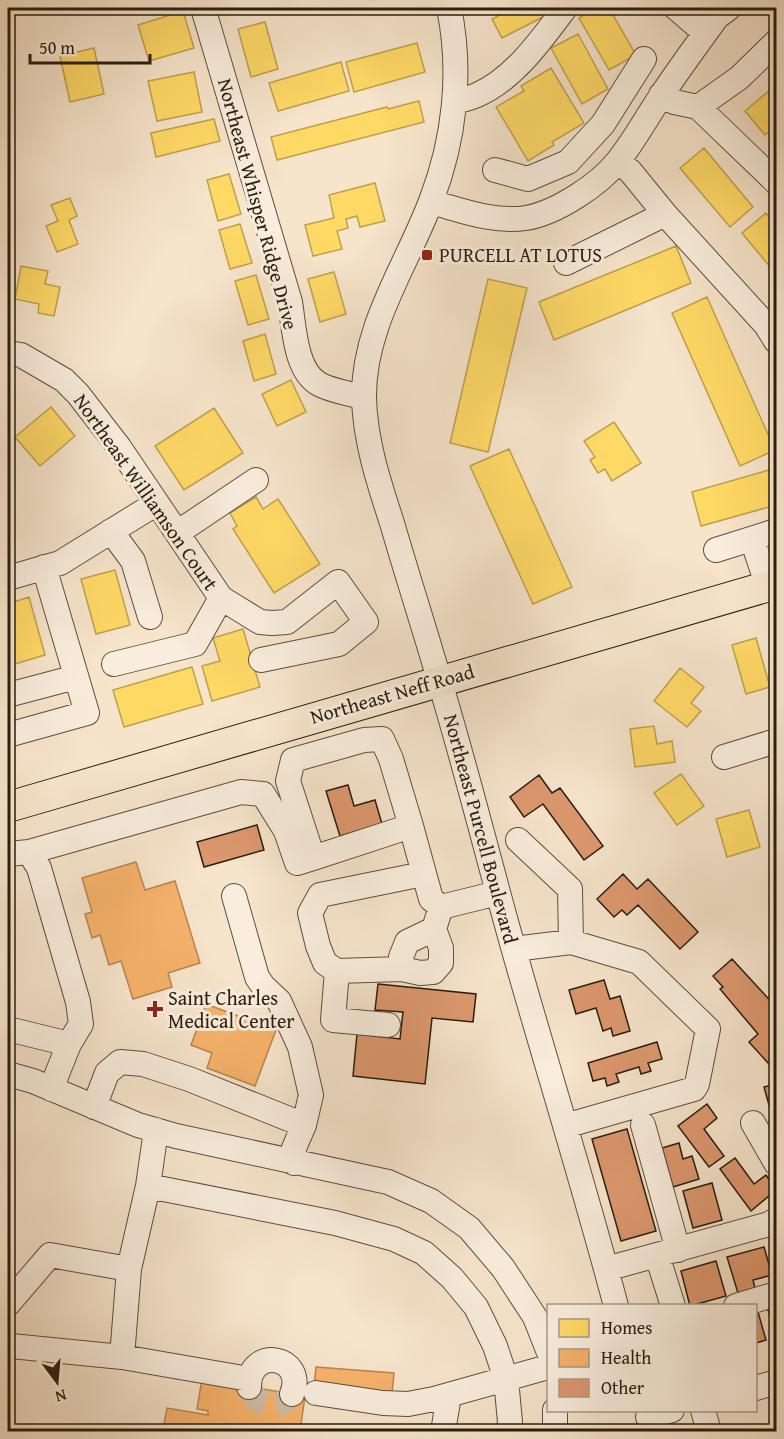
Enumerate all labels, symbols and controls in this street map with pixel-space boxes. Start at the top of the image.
scale bar [30,27,150,65]
text: 50 m [39,34,75,61]
street label: Northeast Whisper Ridge Drive [211,75,306,333]
place label: PURCELL AT LOTUS [439,240,602,269]
marker: PURCELL AT LOTUS [420,248,434,262]
street label: Northeast Williamson Court [67,387,225,596]
street label: Northeast Neff Road [306,656,478,731]
street label: Northeast Purcell Boulevard [437,711,526,947]
place label: Saint Charles Medical Center [168,983,295,1035]
marker: Saint Charles Medical Center [146,1000,164,1018]
legend [547,1304,757,1412]
text: Homes [601,1314,652,1341]
text: Health [601,1344,651,1371]
north arrow [27,1352,87,1412]
text: Other [601,1374,645,1401]
text: N [52,1383,70,1410]

